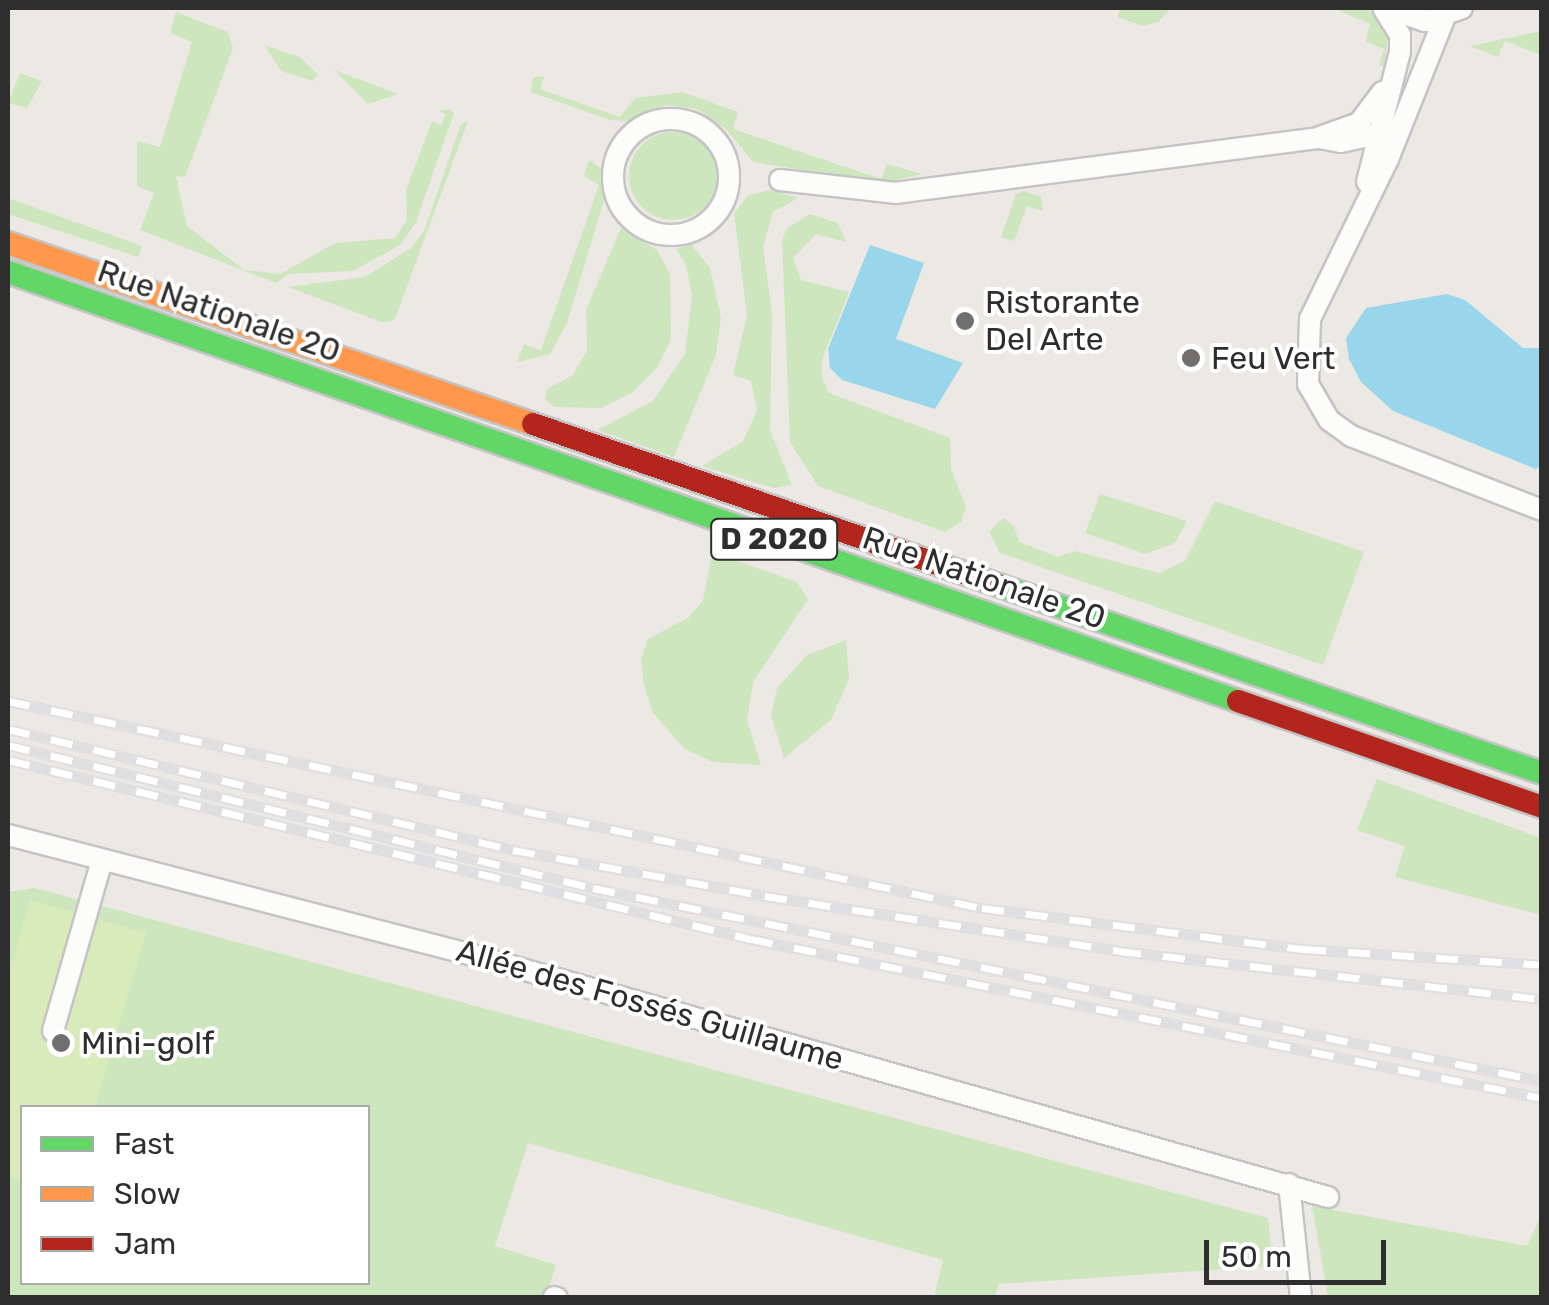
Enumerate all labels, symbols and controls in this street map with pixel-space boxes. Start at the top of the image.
street label: Rue Nationale 20 [93,251,345,371]
place label: Ristorante Del Arte [985,284,1140,359]
marker: Ristorante Del Arte [954,310,976,332]
place label: Feu Vert [1211,339,1336,377]
marker: Feu Vert [1180,347,1202,369]
road number: D 2020 [709,514,839,564]
street label: Rue Nationale 20 [858,518,1110,638]
street label: Allée des Fossés Guillaume [452,931,848,1079]
place label: Mini-golf [81,1024,214,1062]
marker: Mini-golf [50,1032,72,1054]
legend [20,1105,370,1285]
text: Fast [114,1126,174,1162]
text: Slow [114,1176,181,1212]
scale bar [1209,1220,1392,1282]
text: Jam [114,1226,176,1262]
text: 50 m [1221,1239,1292,1275]

